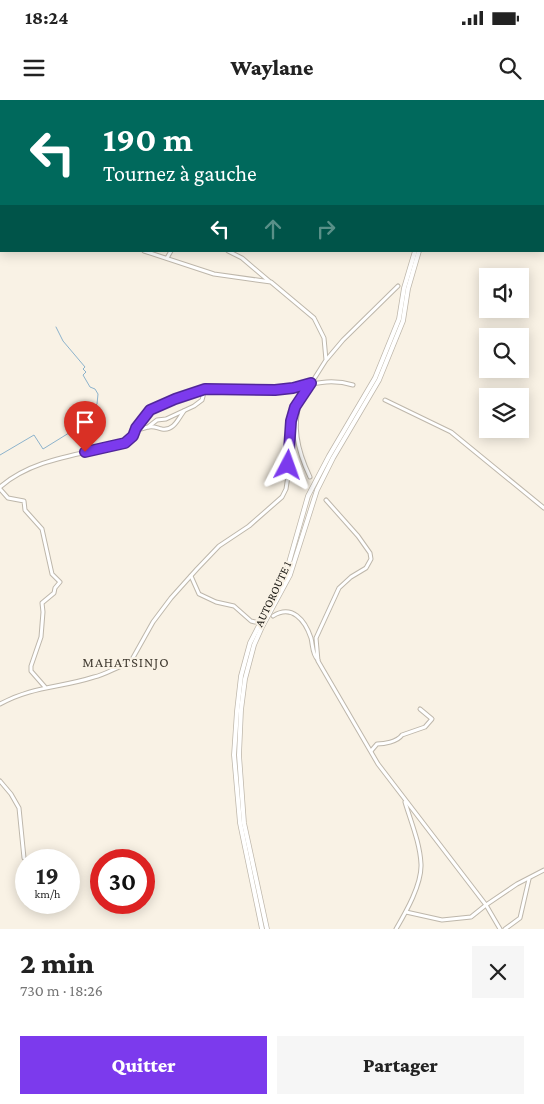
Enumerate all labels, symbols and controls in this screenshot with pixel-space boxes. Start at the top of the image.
text: 18:24 [25,7,68,28]
icon: menu [20,54,48,82]
icon: search [496,54,524,82]
text: Waylane [230,55,314,80]
icon: left [20,120,85,185]
text: 190 m [103,120,193,159]
text: Tournez à gauche [103,161,257,186]
icon: left [206,215,234,243]
icon: ahead [259,215,287,243]
icon: right [312,215,340,243]
map controls [479,268,529,438]
button: sound [479,268,529,318]
button: search [479,328,529,378]
button: layers [479,388,529,438]
pin [64,401,106,452]
icon: arrive [71,408,99,436]
position arrow [261,438,313,490]
street label: AUTOROUTE 1 [252,559,294,629]
district label: MAHATSINJO [82,654,170,670]
speed limit sign: 30 [90,849,155,914]
text: 19 [36,862,59,889]
text: km/h [35,887,60,901]
text: 2 min [20,946,94,979]
button: close [472,946,524,998]
text: 730 m · 18:26 [20,982,103,999]
button: Quitter [20,1036,267,1094]
button: Partager [277,1036,524,1094]

